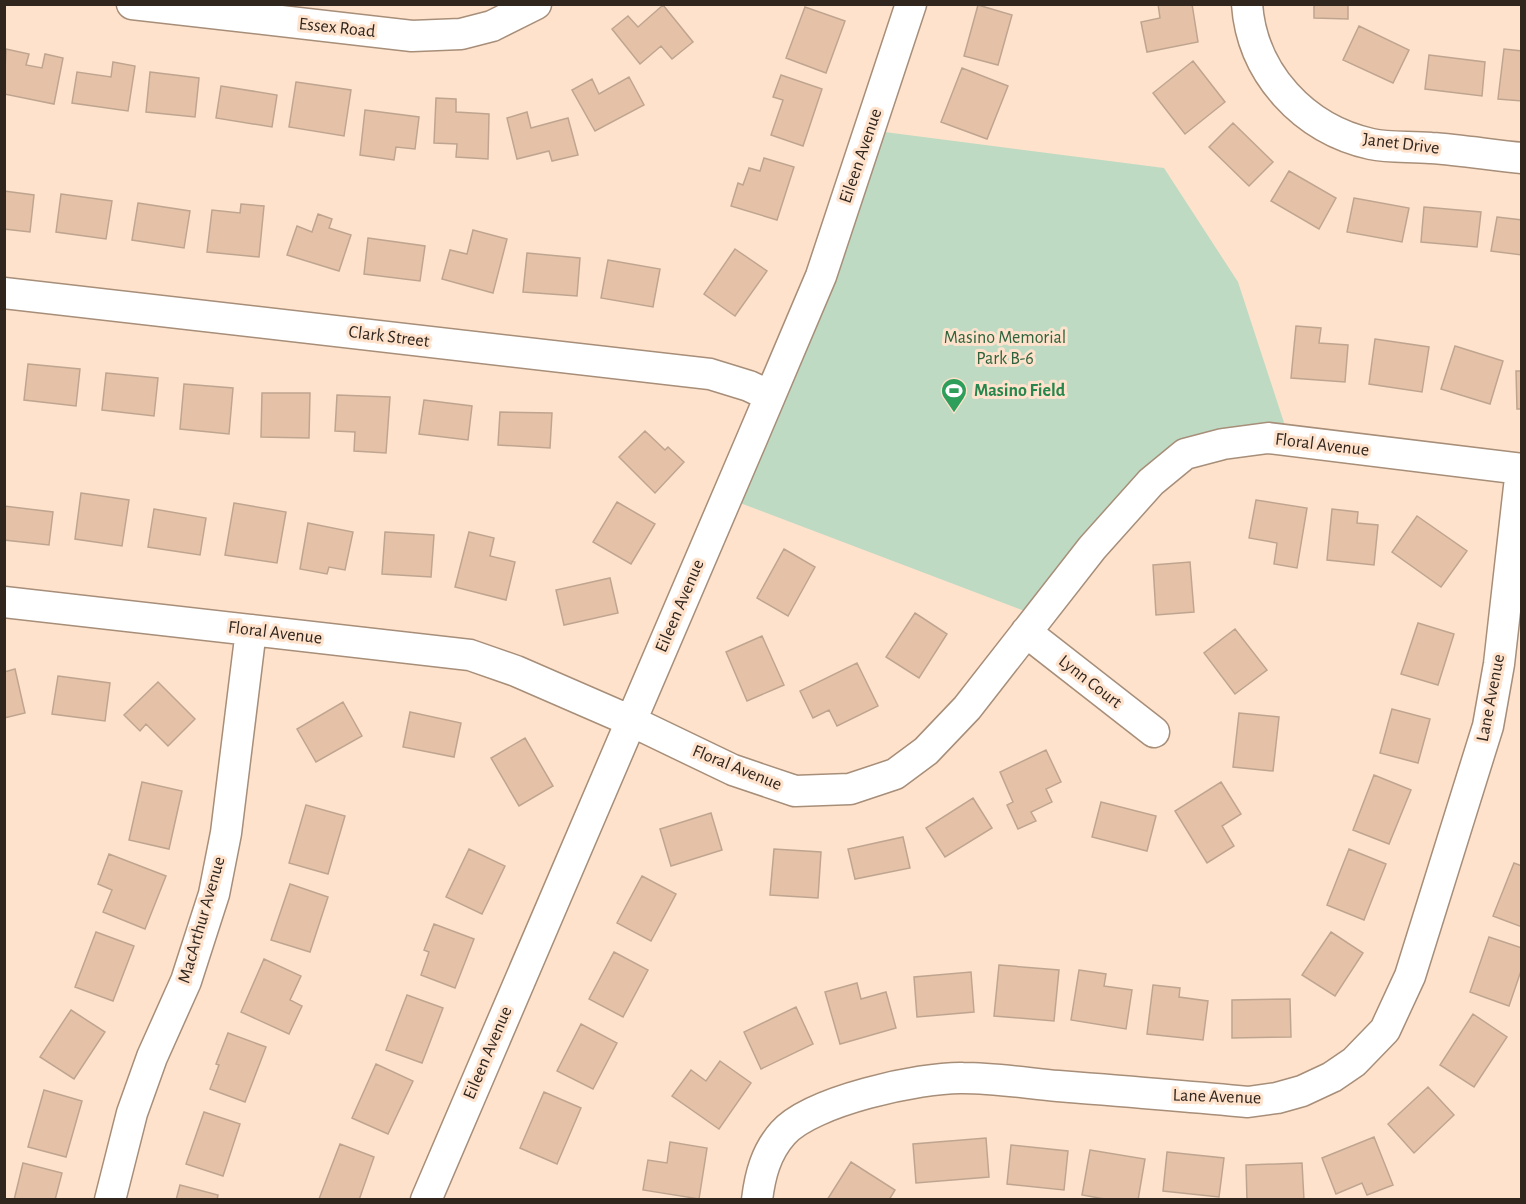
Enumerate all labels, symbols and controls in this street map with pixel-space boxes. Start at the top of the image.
street label: Essex Road [298,15,376,41]
street label: Eileen Avenue [836,106,886,206]
street label: Janet Drive [1362,130,1440,158]
street label: Clark Street [348,323,431,351]
park label: Masino Memorial Park B-6 [944,329,1066,368]
sports icon: Masino Field [939,376,969,414]
place label: Masino Field [974,382,1066,400]
street label: Floral Avenue [1274,430,1370,460]
street label: Eileen Avenue [652,557,708,655]
street label: Floral Avenue [227,618,323,648]
street label: Lynn Court [1055,652,1125,712]
street label: Lane Avenue [1474,653,1508,743]
street label: Floral Avenue [690,742,784,794]
street label: MacArthur Avenue [175,855,229,985]
street label: Eileen Avenue [460,1004,516,1102]
street label: Lane Avenue [1172,1086,1262,1108]

